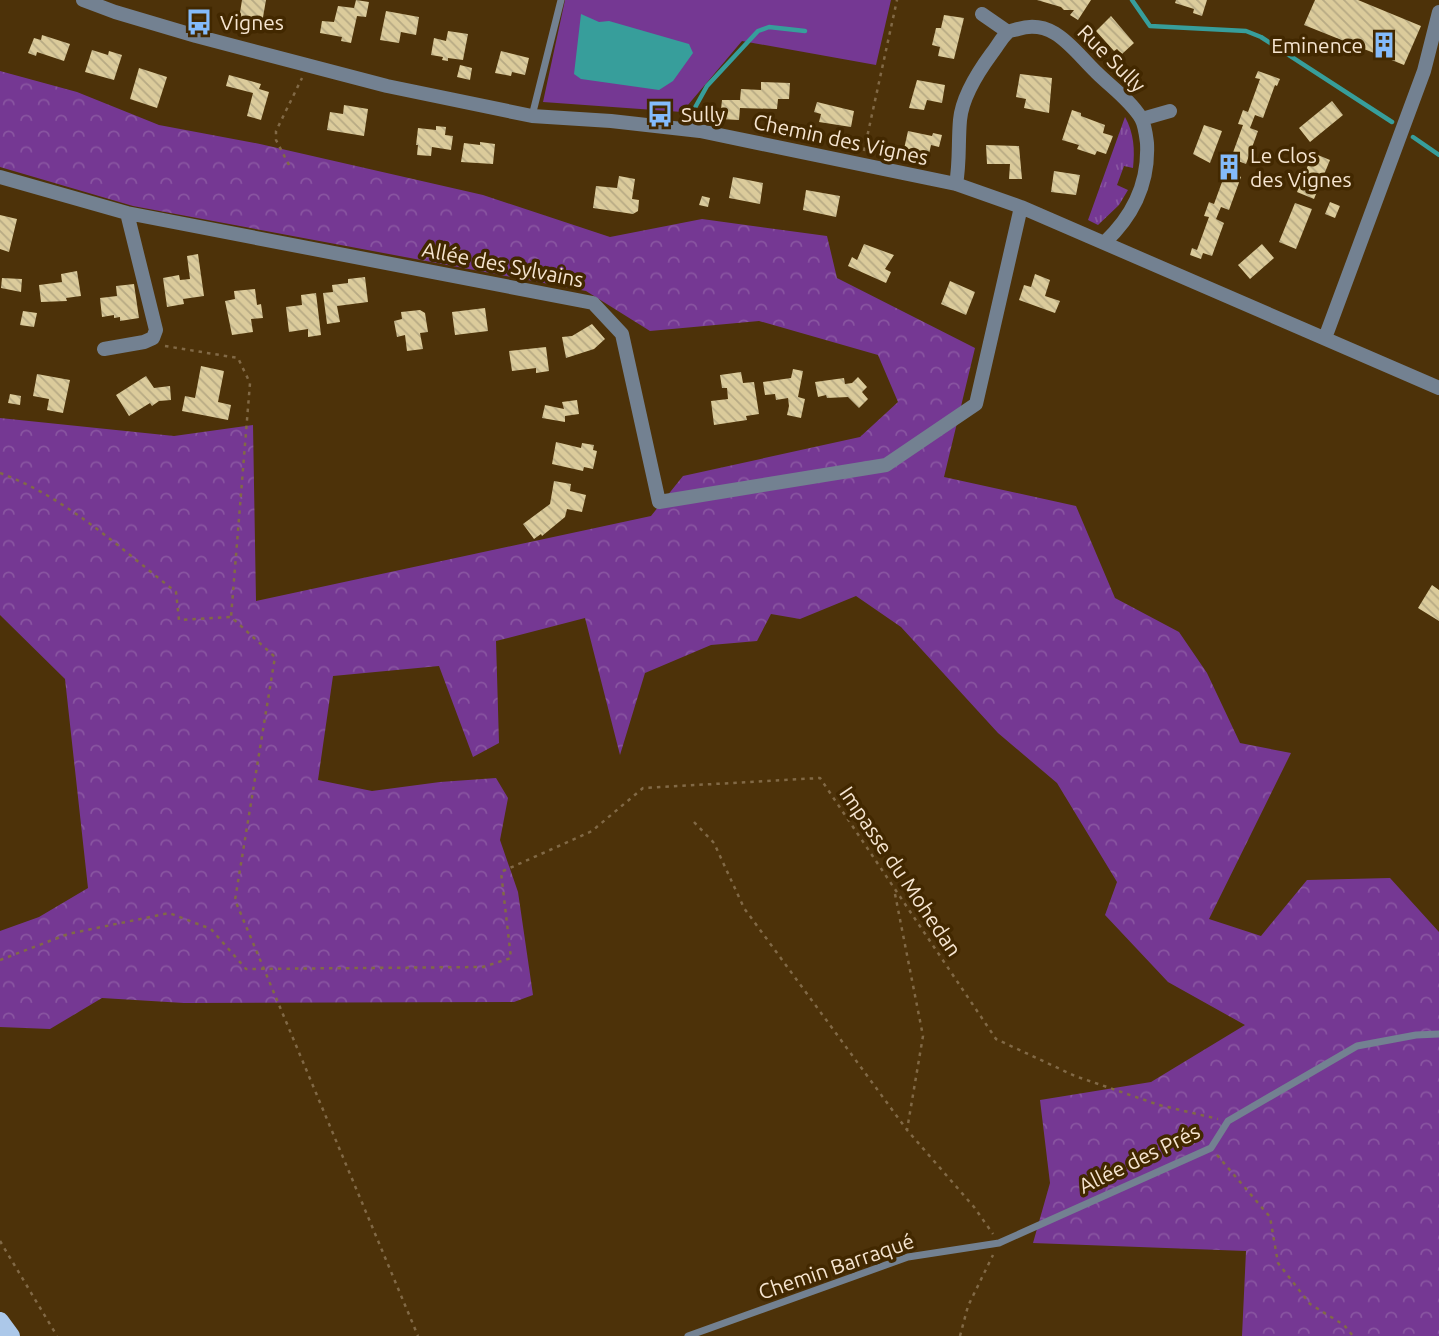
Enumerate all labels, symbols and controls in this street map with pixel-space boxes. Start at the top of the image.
bus stop icon: Vignes [184,7,214,37]
place label: Vignes [220,10,284,34]
street label: Rue Sully [1073,19,1151,97]
building icon: Eminence [1369,30,1399,60]
place label: Eminence [1271,33,1363,57]
bus stop icon: Sully [645,99,675,129]
place label: Sully [681,102,725,126]
street label: Chemin des Vignes [751,109,931,169]
place label: Le Clos des Vignes [1250,143,1352,191]
building icon: Le Clos des Vignes [1214,152,1244,182]
street label: Allée des Sylvains [420,237,586,291]
street label: Impasse du Mohedan [835,782,967,960]
street label: Allée des Prés [1075,1118,1203,1198]
street label: Chemin Barraqué [755,1228,917,1304]

